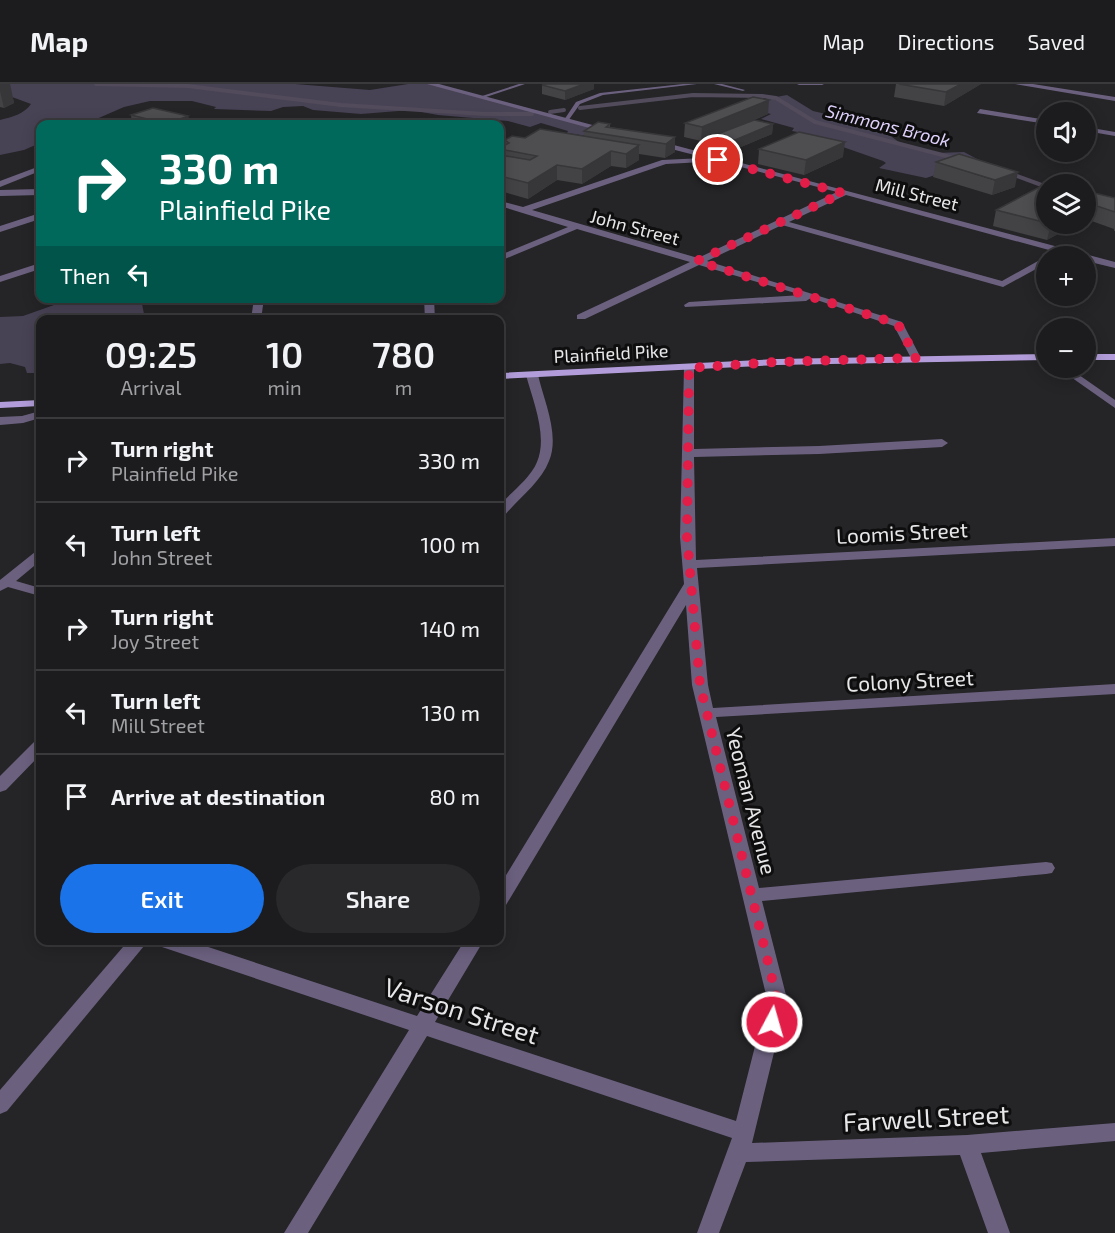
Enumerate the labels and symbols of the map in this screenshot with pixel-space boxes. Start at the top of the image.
water label: Simmons Brook [824,99,952,151]
pin [692,134,743,185]
street label: Mill Street [873,173,961,215]
street label: John Street [588,205,682,249]
street label: Plainfield Pike [553,339,669,367]
street label: Loomis Street [835,516,969,548]
street label: Colony Street [845,664,975,696]
street label: Yeoman Avenue [722,725,782,877]
street label: Varson Street [381,970,543,1050]
position arrow [740,990,804,1054]
street label: Farwell Street [842,1097,1010,1137]

